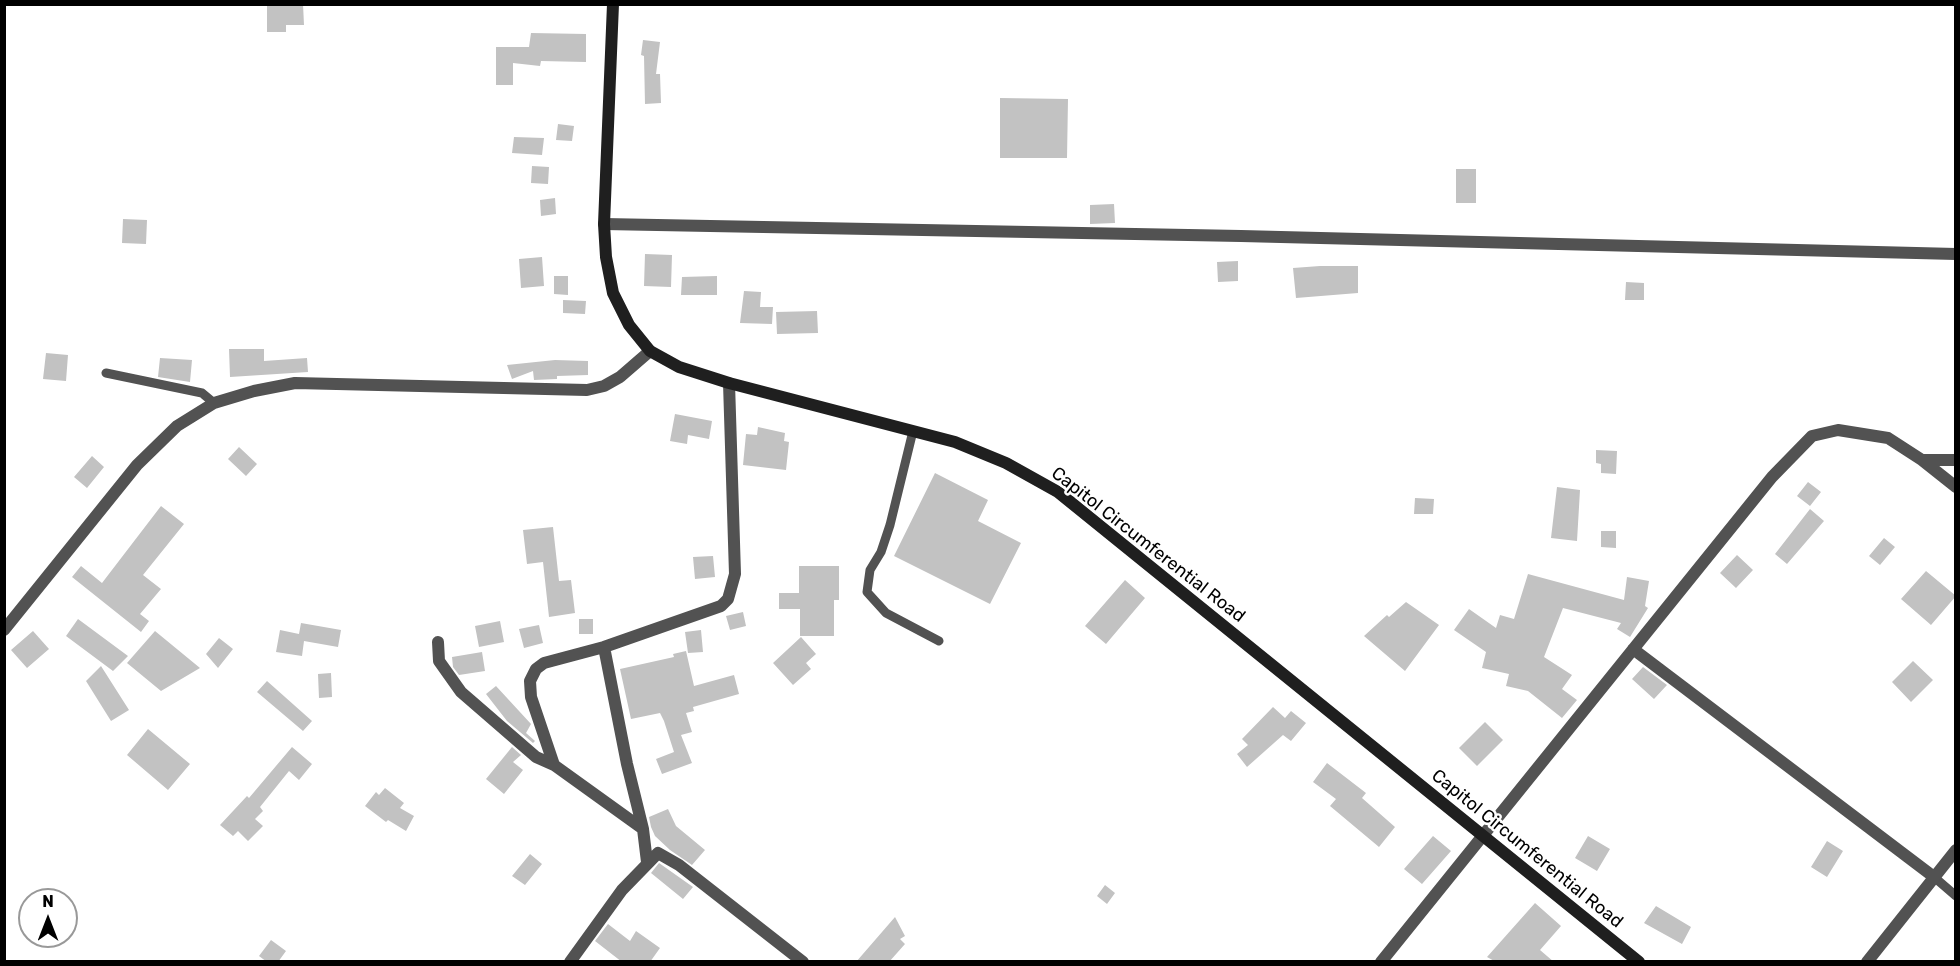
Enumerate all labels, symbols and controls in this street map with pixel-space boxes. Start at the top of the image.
street label: Capitol Circumferential Road [1047,463,1249,627]
street label: Capitol Circumferential Road [1427,765,1627,933]
north arrow [18,888,78,948]
text: N [42,892,54,911]

